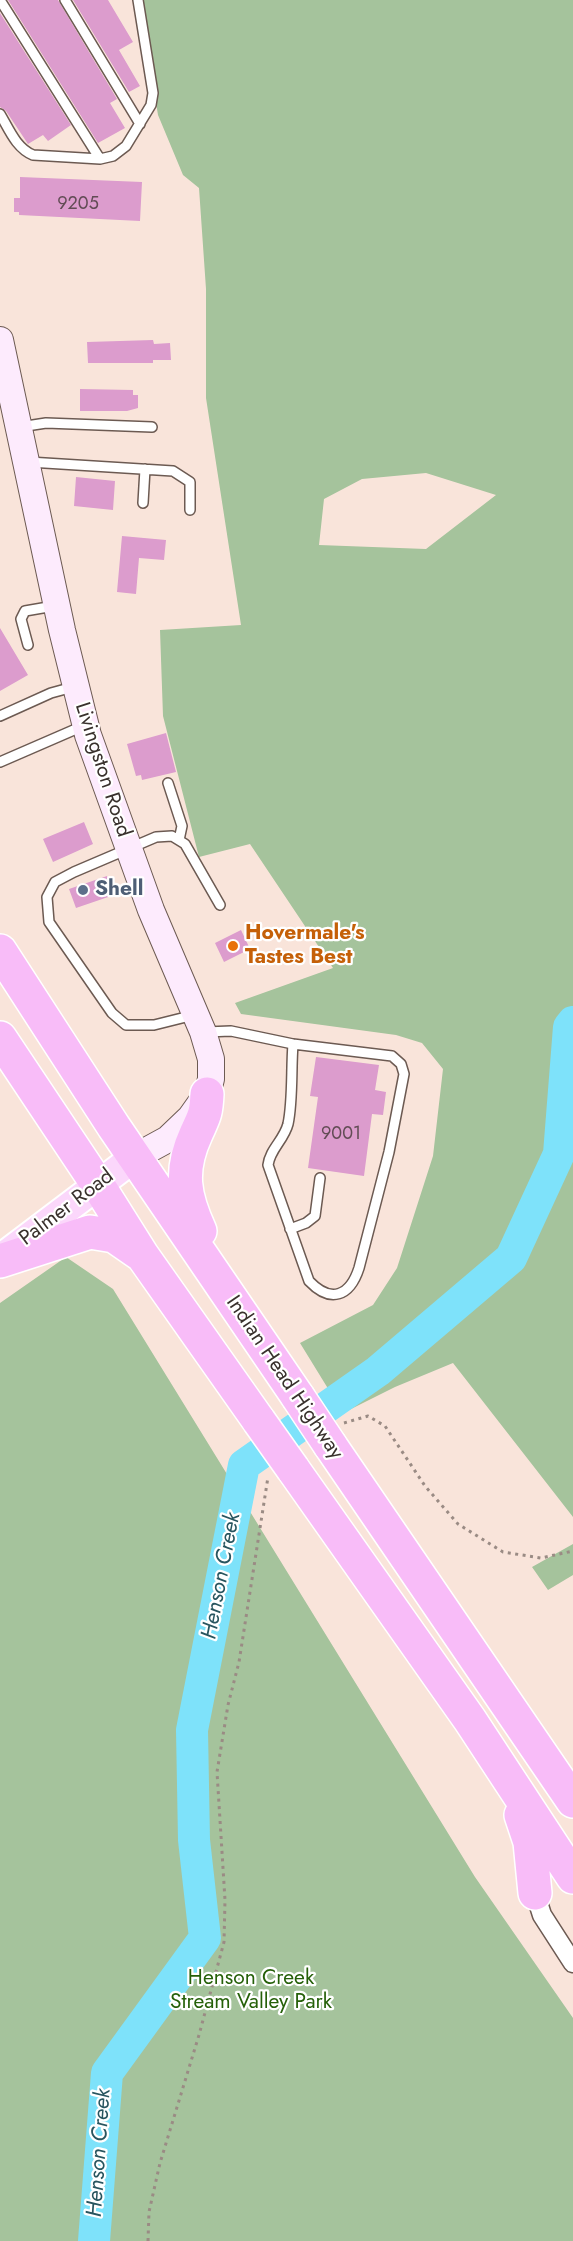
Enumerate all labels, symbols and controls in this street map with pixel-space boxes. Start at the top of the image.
house number: 9205 [57,194,99,216]
street label: Livingston Road [68,699,136,841]
place label: Shell [95,877,143,903]
marker: Shell [76,883,90,897]
place label: Hovermale's Tastes Best [245,921,365,971]
marker: Hovermale's Tastes Best [226,939,240,953]
house number: 9001 [321,1124,361,1146]
street label: Palmer Road [15,1164,119,1252]
street label: Indian Head Highway [220,1291,348,1465]
water label: Henson Creek [197,1510,247,1642]
park label: Henson Creek Stream Valley Park [170,1966,332,2016]
water label: Henson Creek [82,2088,118,2218]

